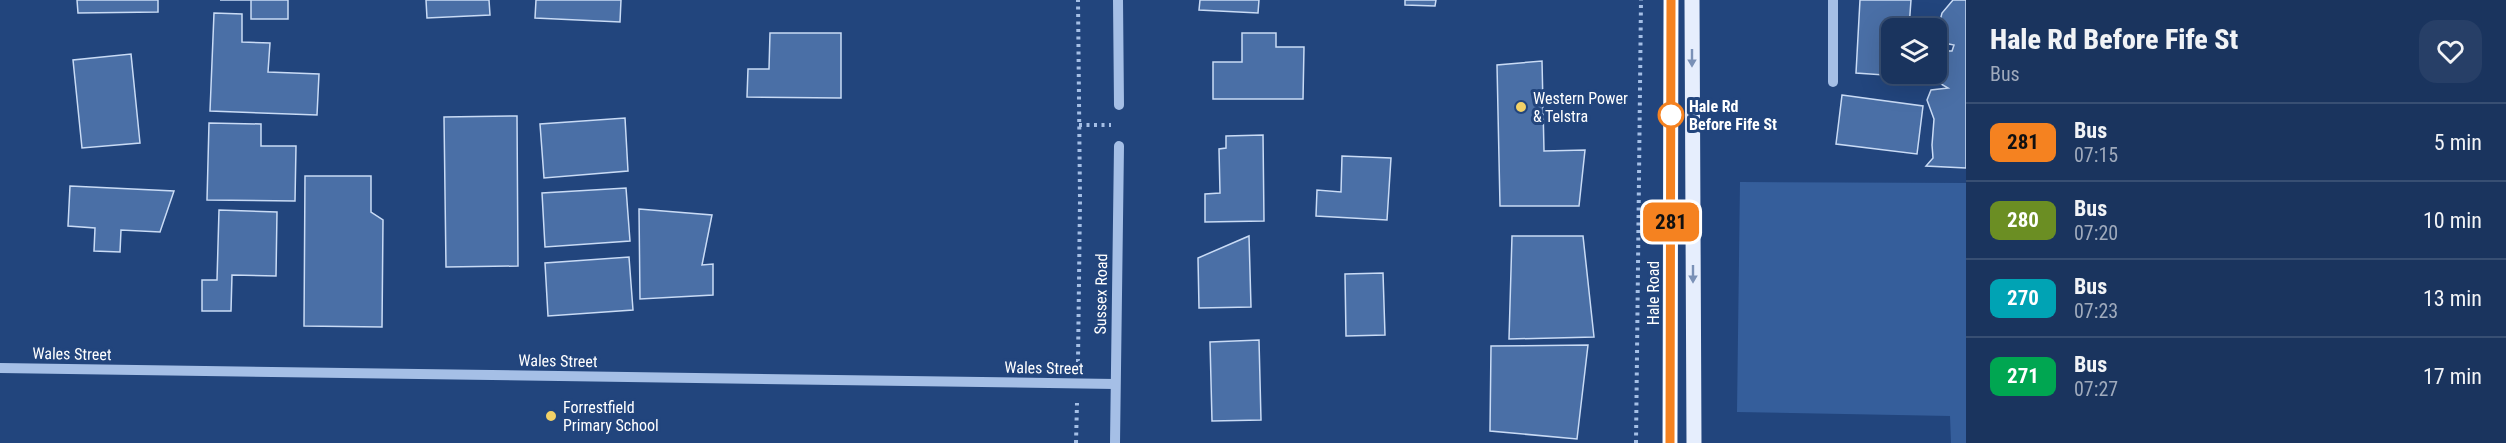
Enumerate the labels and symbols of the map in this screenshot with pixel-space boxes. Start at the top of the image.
one-way arrow [1687,49,1697,68]
place label: Western Power & Telstra [1533,89,1628,126]
place label: Hale Rd Before Fife St [1689,97,1777,134]
marker: Western Power & Telstra [1514,100,1528,114]
marker: Hale Rd Before Fife St [1658,102,1684,128]
line badge: 281 [1636,202,1706,242]
street label: Sussex Road [1091,253,1111,335]
street label: Hale Road [1644,261,1663,325]
one-way arrow [1688,265,1698,284]
street label: Wales Street [32,344,112,364]
street label: Wales Street [518,351,598,371]
street label: Wales Street [1004,358,1084,378]
place label: Forrestfield Primary School [563,398,659,435]
marker: Forrestfield Primary School [544,409,558,423]

